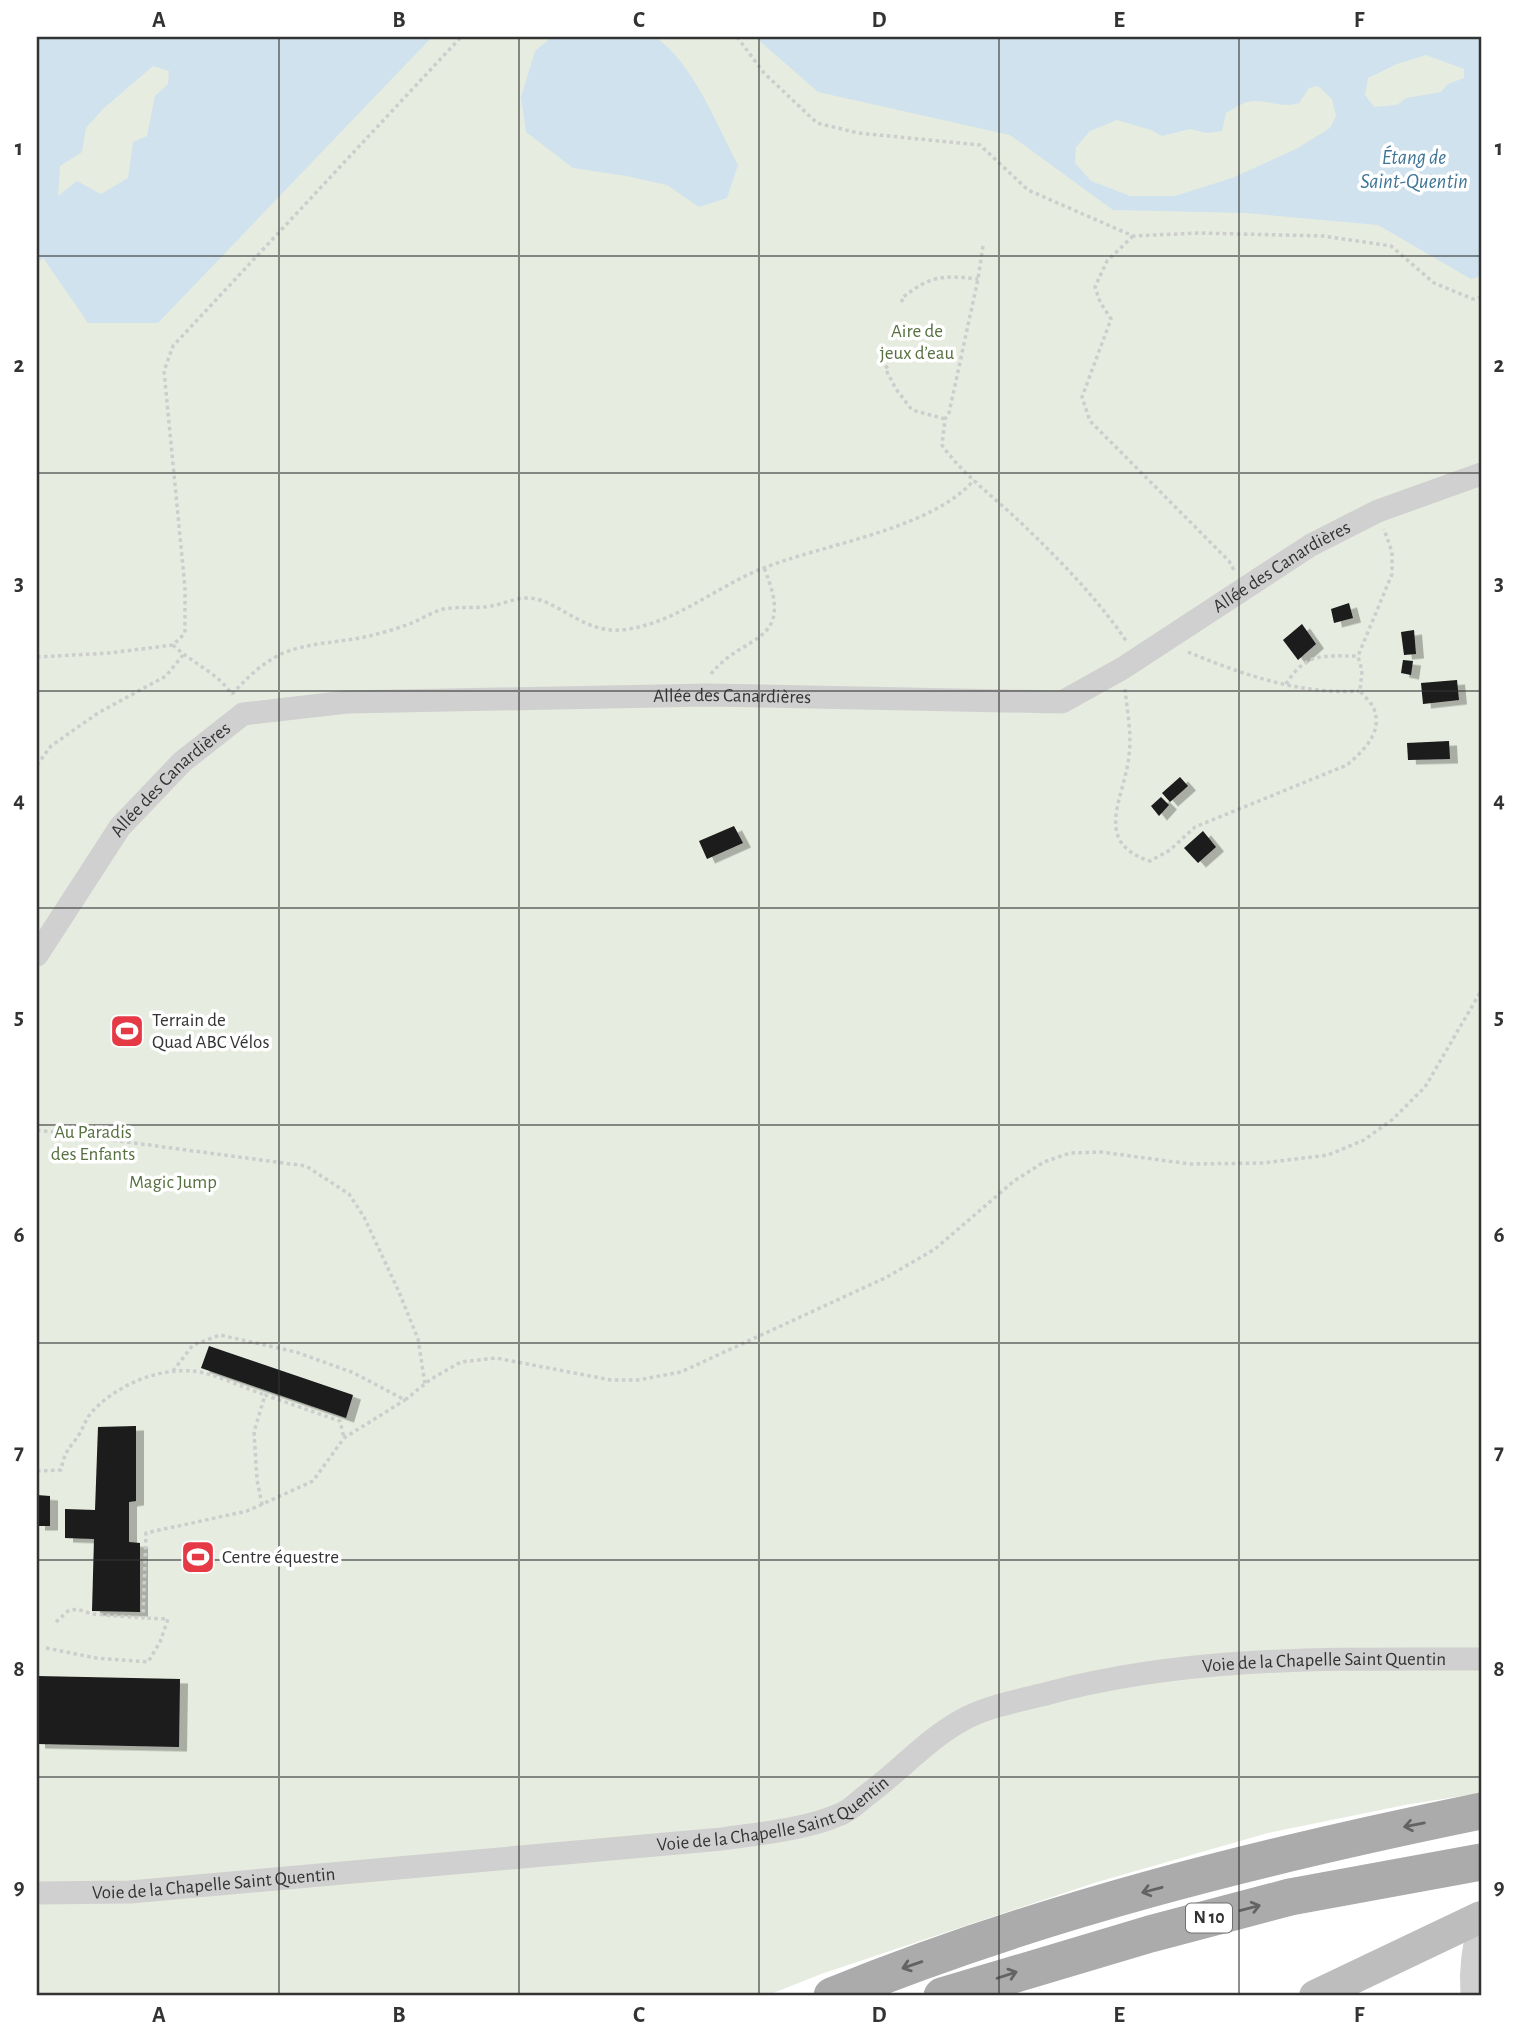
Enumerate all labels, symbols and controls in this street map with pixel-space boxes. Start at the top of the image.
text: A [152,9,166,32]
text: B [392,9,406,32]
text: C [633,9,645,32]
text: D [871,9,887,32]
text: E [1113,9,1125,32]
text: F [1354,9,1365,32]
text: 1 [15,137,23,160]
text: 1 [1495,137,1503,160]
water label: Étang de Saint-Quentin [1360,145,1468,192]
park label: Aire de jeux d’eau [880,322,955,363]
text: 2 [14,354,25,377]
text: 2 [1494,354,1505,377]
street label: Allée des Canardières [1209,517,1353,616]
text: 3 [14,572,24,595]
text: 3 [1494,572,1504,595]
street label: Allée des Canardières [653,685,811,707]
street label: Allée des Canardières [107,718,234,840]
text: 4 [13,789,25,812]
text: 4 [1493,789,1505,812]
text: 5 [14,1006,24,1029]
text: 5 [1494,1006,1504,1029]
place label: Terrain de Quad ABC Vélos [152,1011,269,1052]
sports icon: Terrain de Quad ABC Vélos [108,1012,146,1050]
park label: Au Paradis des Enfants [51,1123,135,1164]
park label: Magic Jump [129,1173,217,1192]
text: 6 [13,1224,25,1247]
text: 6 [1493,1224,1505,1247]
text: 7 [14,1441,24,1464]
text: 7 [1494,1441,1504,1464]
sports icon: Centre équestre [179,1538,217,1576]
place label: Centre équestre [222,1548,339,1567]
street label: Voie de la Chapelle Saint Quentin [1201,1649,1446,1676]
text: 8 [13,1658,25,1681]
text: 8 [1493,1658,1505,1681]
street label: Voie de la Chapelle Saint Quentin [656,1772,892,1854]
one-way arrow [1403,1818,1426,1832]
street label: Voie de la Chapelle Saint Quentin [92,1864,336,1902]
text: 9 [13,1876,25,1899]
text: 9 [1493,1876,1505,1899]
one-way arrow [1141,1884,1164,1897]
one-way arrow [1238,1901,1261,1914]
road number: N 10 [1186,1904,1232,1932]
one-way arrow [901,1960,923,1972]
one-way arrow [996,1968,1018,1981]
text: A [152,2004,166,2027]
text: B [392,2004,406,2027]
text: C [633,2004,645,2027]
text: D [871,2004,887,2027]
text: E [1113,2004,1125,2027]
text: F [1354,2004,1365,2027]

